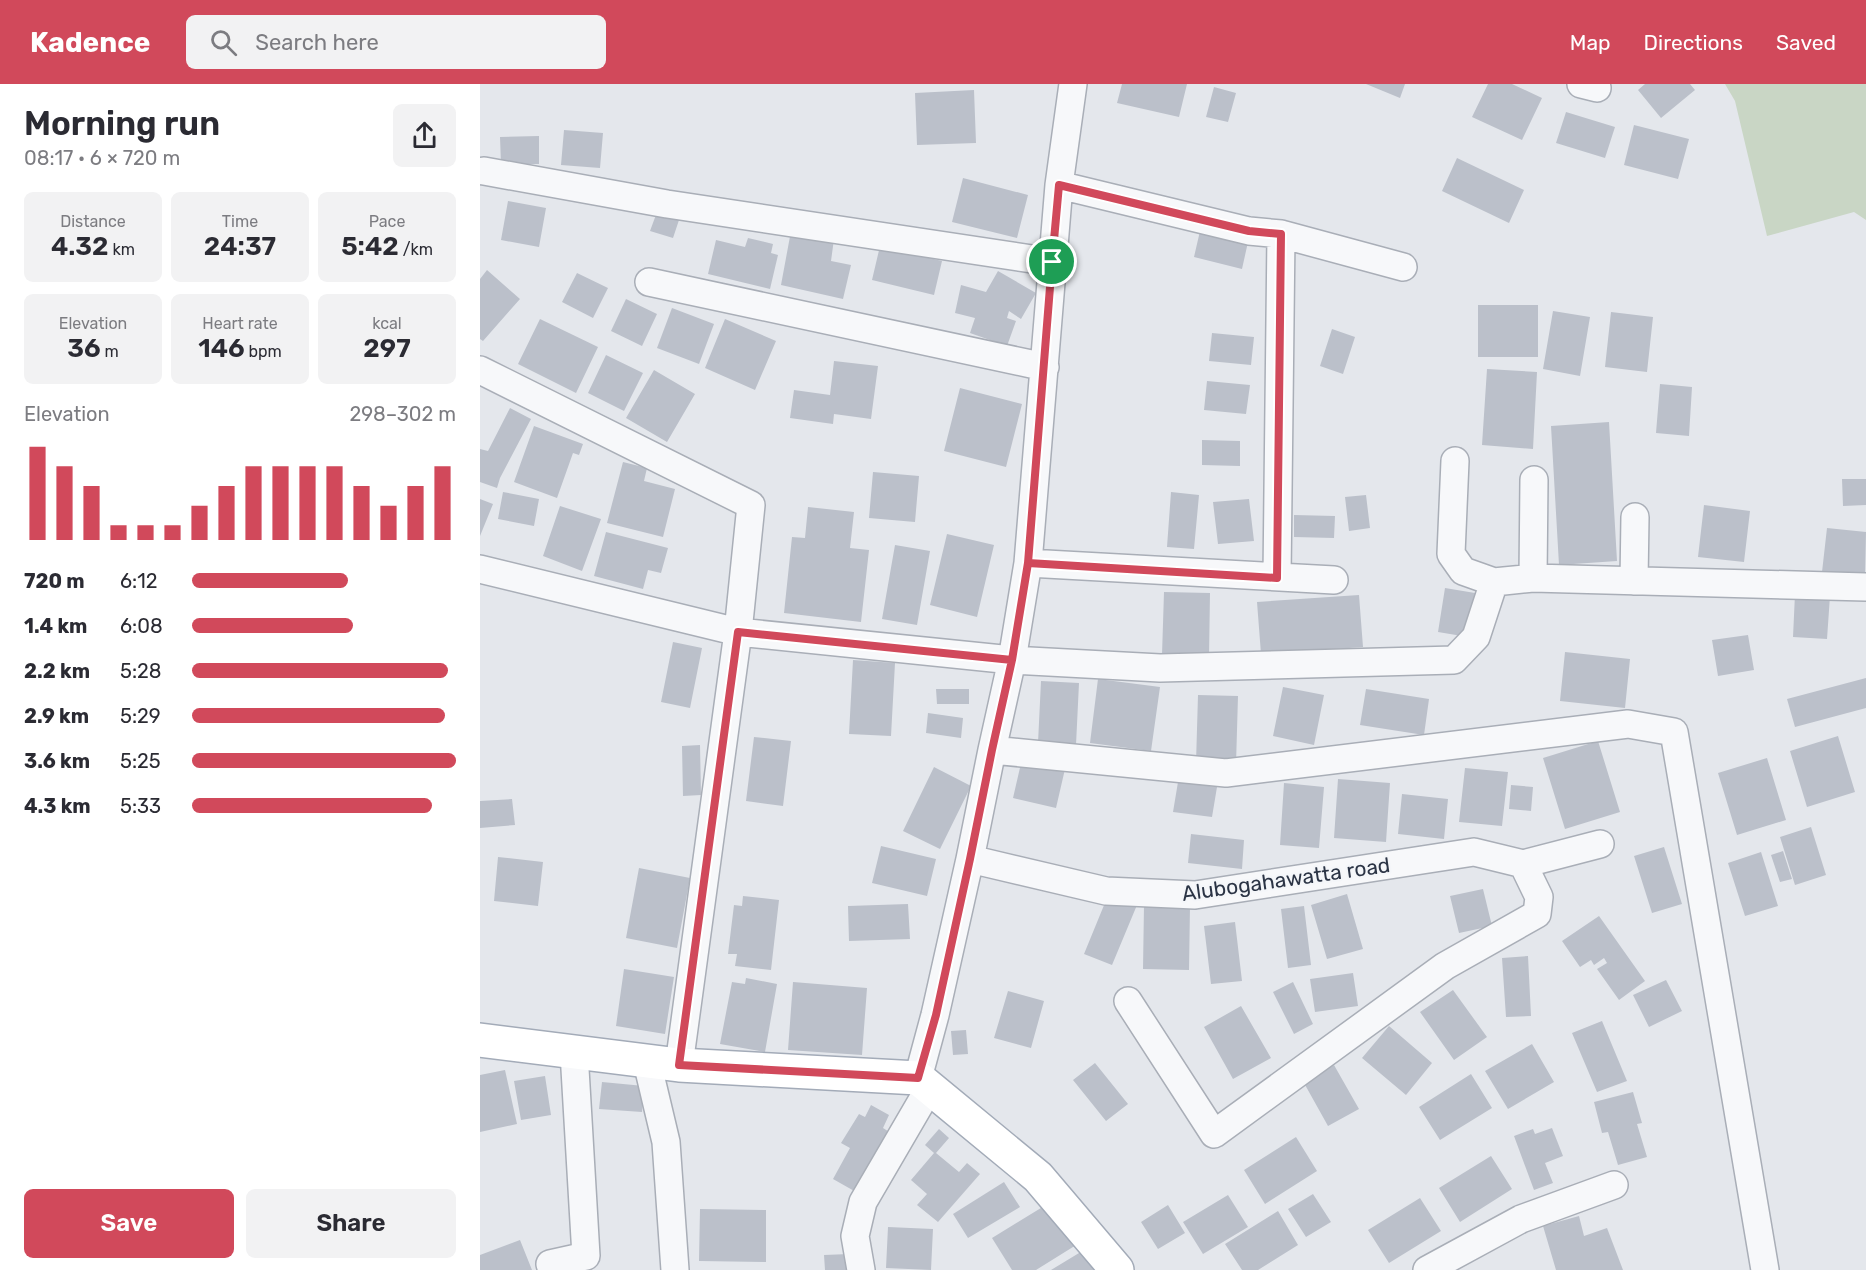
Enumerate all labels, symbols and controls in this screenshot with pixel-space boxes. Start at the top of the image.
search box [186,15,606,69]
text: Kadence [30,26,150,59]
icon: search [207,26,240,59]
text: Search here [255,29,379,56]
text: Map [1570,30,1611,55]
text: Directions [1644,30,1743,55]
text: Saved [1776,30,1836,55]
text: Morning run [24,104,220,143]
button: share [393,104,456,167]
text: 08:17 · 6 × 720 m [24,146,180,170]
text: Distance [60,212,126,231]
text: Time [222,212,258,231]
text: Pace [369,212,405,231]
text: 4.32 [51,231,109,262]
text: 24:37 [204,231,276,262]
text: 5:42 [341,231,399,262]
pin [1026,236,1077,287]
text: km [109,240,135,259]
text: /km [399,240,433,259]
icon: arrive [1035,245,1068,278]
text: Elevation [59,314,127,333]
text: Heart rate [202,314,278,333]
text: kcal [372,314,402,333]
text: 36 [67,333,101,364]
text: 146 [198,333,245,364]
text: 297 [363,333,411,364]
text: m [101,342,119,361]
text: bpm [245,342,282,361]
text: Elevation [24,402,110,426]
text: 298–302 m [349,402,456,426]
text: 720 m [24,569,85,593]
text: 6:12 [120,569,157,593]
text: 1.4 km [24,614,87,638]
text: 6:08 [120,614,163,638]
text: 2.2 km [24,659,90,683]
text: 5:28 [120,659,161,683]
text: 2.9 km [24,704,89,728]
text: 5:29 [120,704,161,728]
text: 3.6 km [24,749,90,773]
text: 5:25 [120,749,161,773]
text: 4.3 km [24,794,91,818]
text: 5:33 [120,794,161,818]
street label: Alubogahawatta road [1180,852,1392,906]
button: Save [24,1189,234,1258]
button: Share [246,1189,456,1258]

